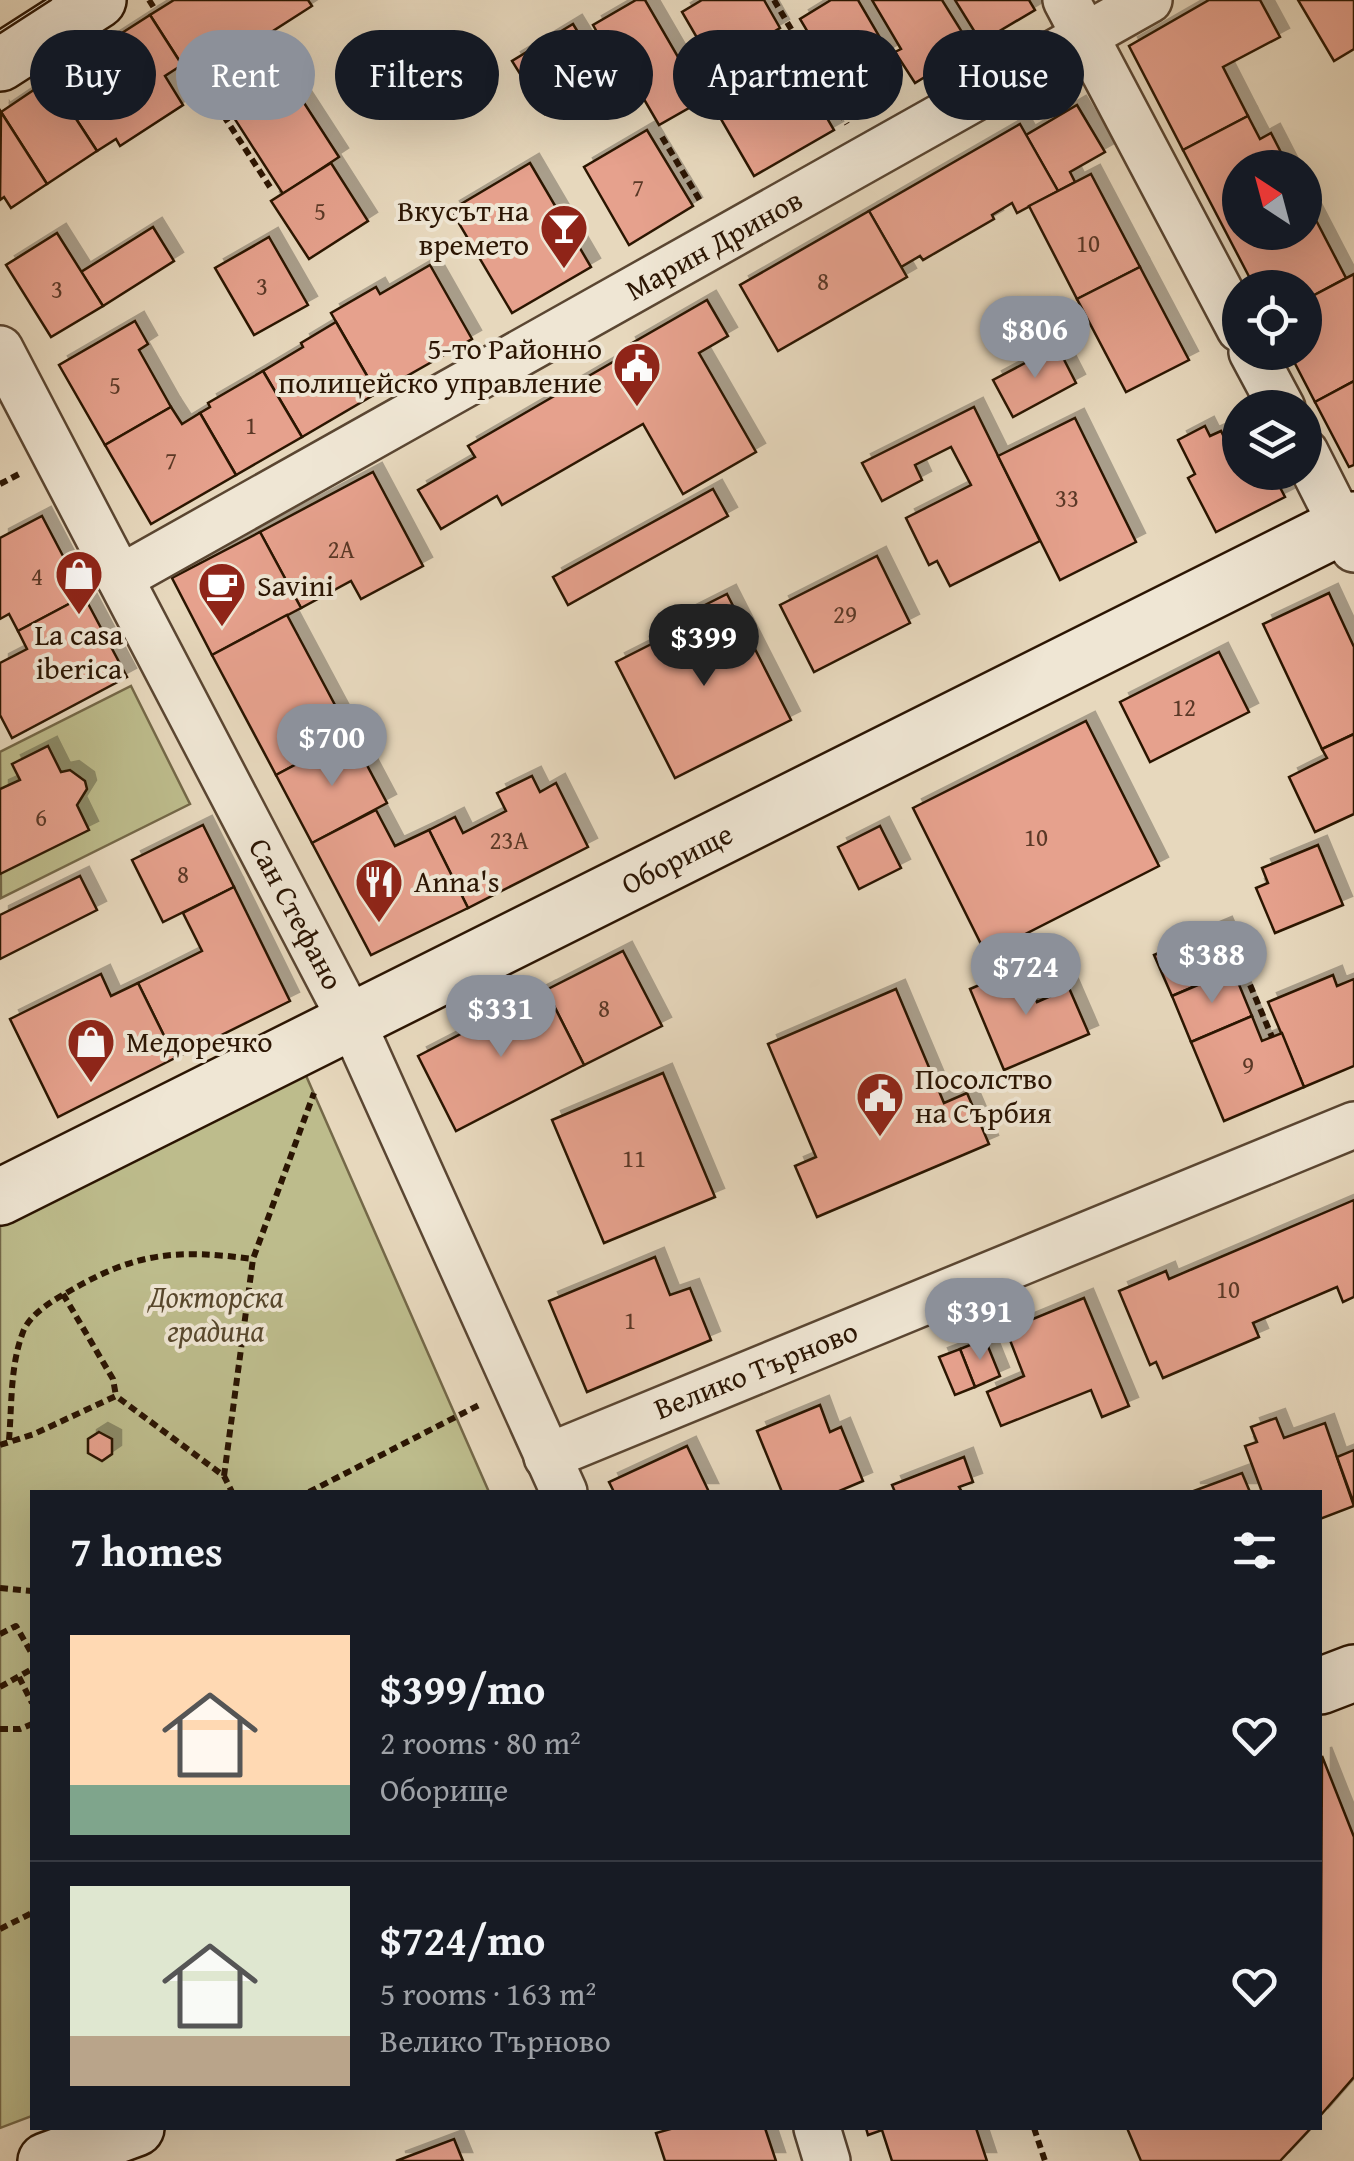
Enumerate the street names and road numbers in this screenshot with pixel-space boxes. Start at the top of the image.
street label: Марин Дринов [617,177,810,311]
street label: Оборище [613,811,740,905]
street label: Сан Стефано [238,830,355,997]
street label: Велико Търново [647,1308,864,1430]

